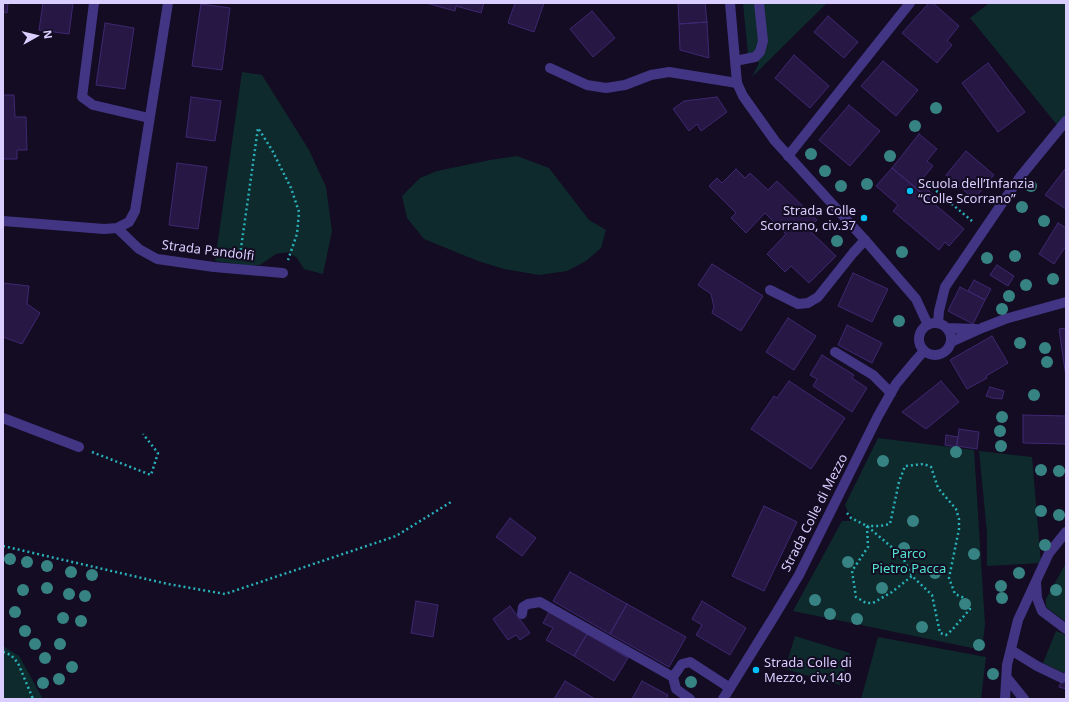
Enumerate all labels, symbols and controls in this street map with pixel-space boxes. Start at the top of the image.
north arrow [16,16,56,56]
text: N [40,29,56,40]
place label: Scuola dell’Infanzia “Colle Scorrano” [918,176,1035,207]
marker: Scuola dell’Infanzia “Colle Scorrano” [905,186,915,196]
place label: Strada Colle Scorrano, civ.37 [760,203,856,234]
marker: Strada Colle Scorrano, civ.37 [859,213,869,223]
street label: Strada Pandolfi [161,238,255,264]
street label: Strada Colle di Mezzo [778,451,852,575]
park label: Parco Pietro Pacca [872,546,946,577]
place label: Strada Colle di Mezzo, civ.140 [764,655,852,686]
marker: Strada Colle di Mezzo, civ.140 [751,665,761,675]

